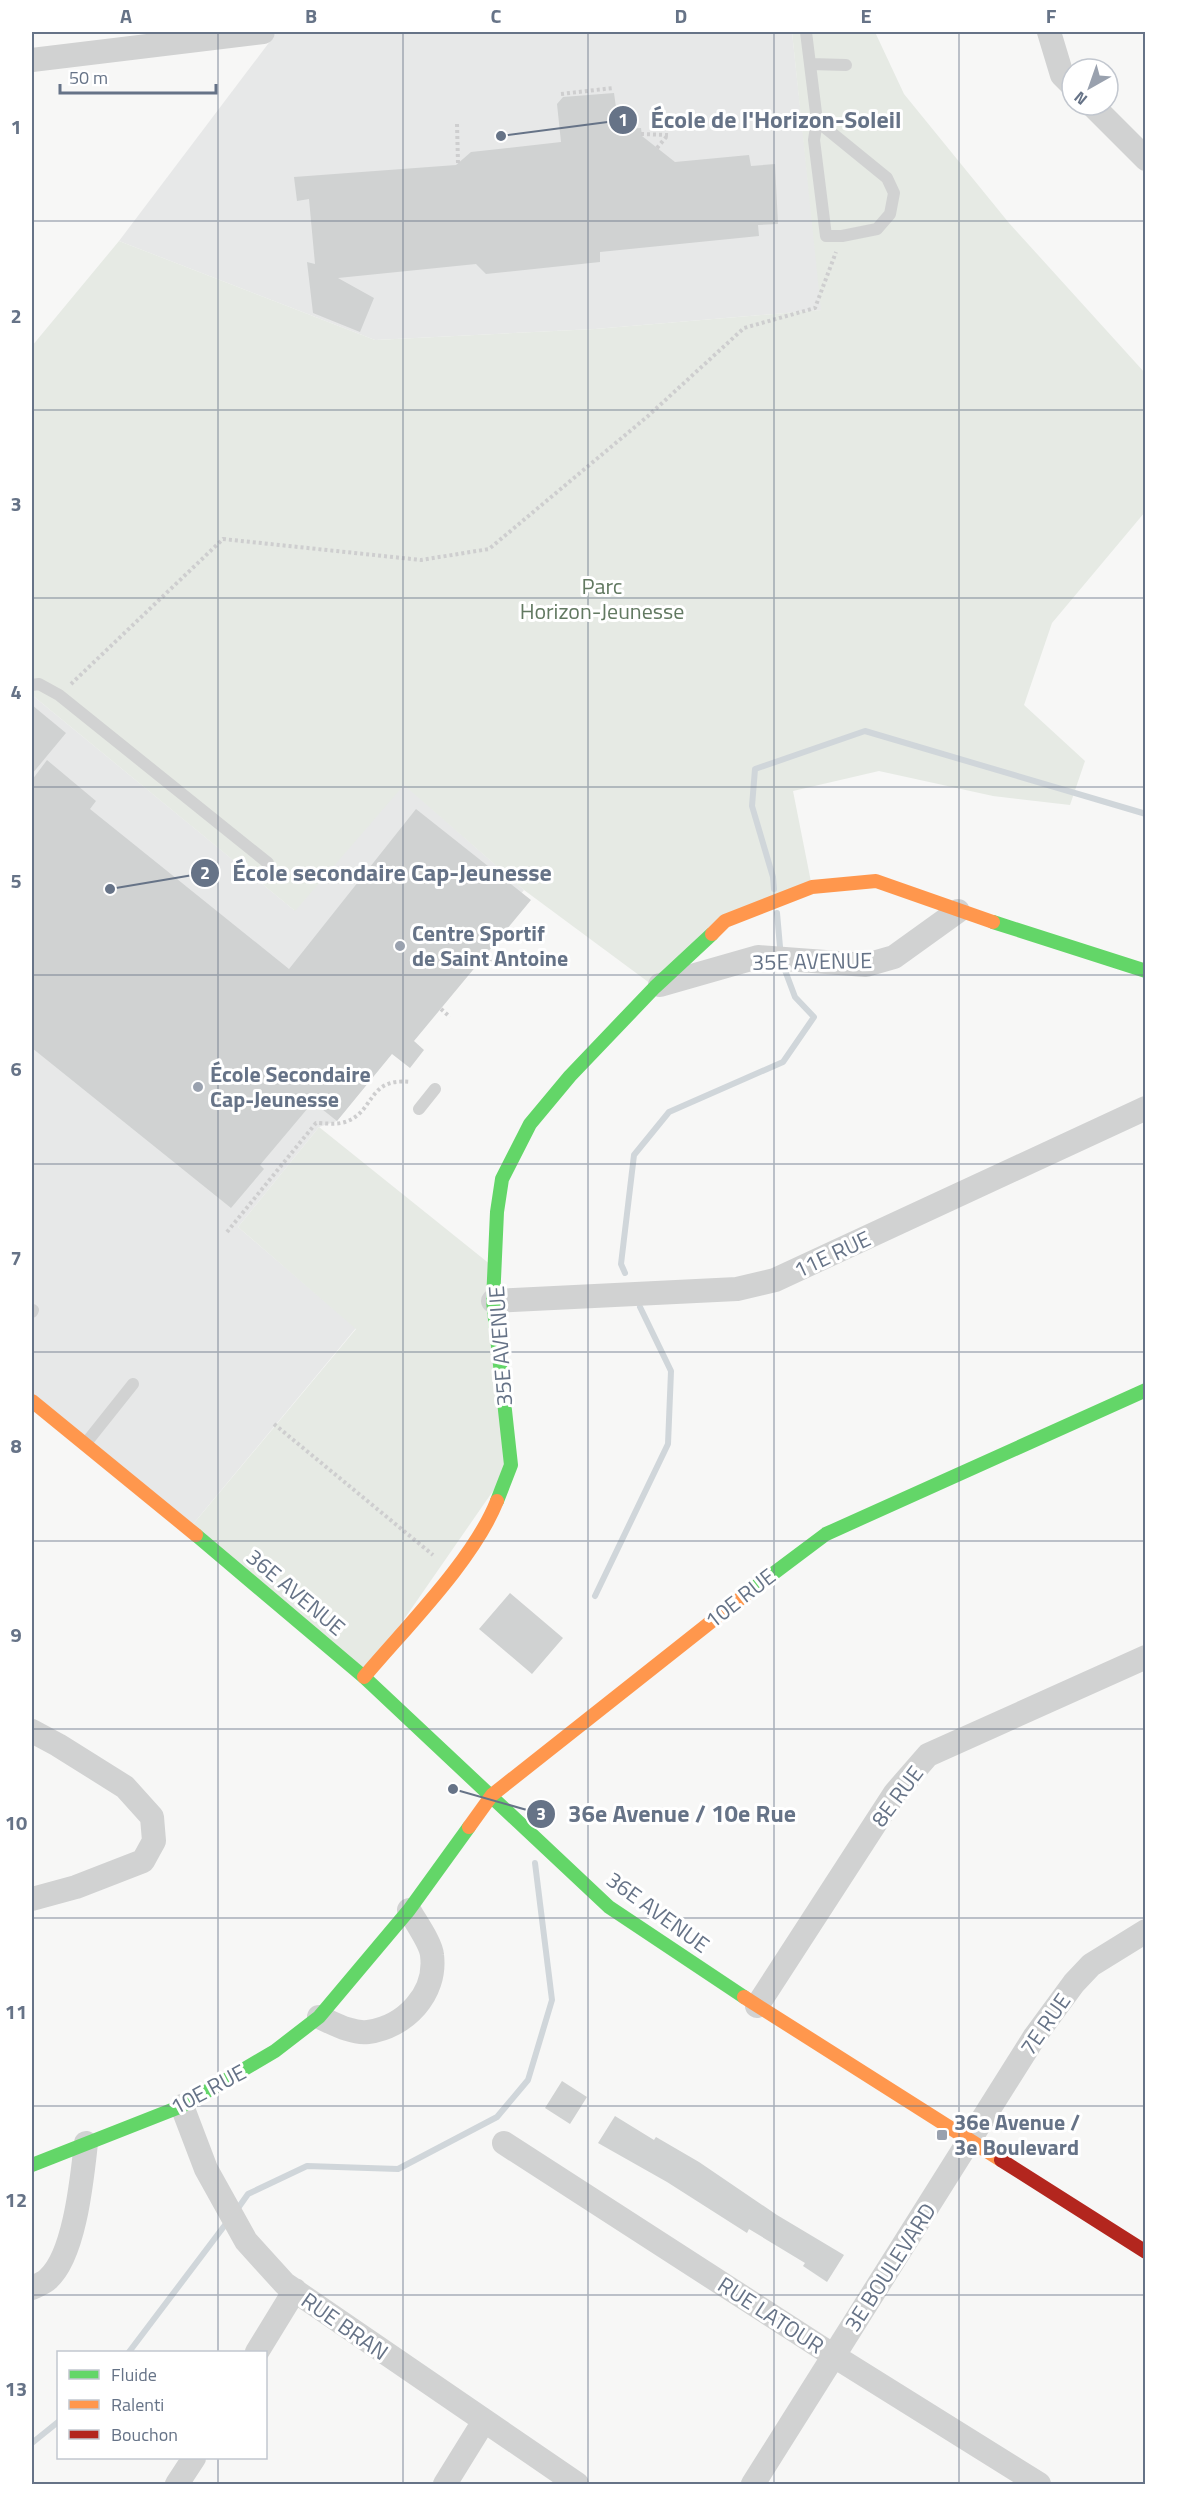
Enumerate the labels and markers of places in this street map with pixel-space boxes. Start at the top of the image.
callout: École de l'Horizon-Soleil [608,99,913,141]
callout: École secondaire Cap-Jeunesse [190,852,564,894]
place label: Centre Sportif de Saint Antoine [412,916,568,975]
marker: Centre Sportif de Saint Antoine [393,939,407,953]
place label: École Secondaire Cap-Jeunesse [210,1057,371,1116]
marker: École Secondaire Cap-Jeunesse [191,1080,205,1094]
callout: 36e Avenue / 10e Rue [526,1793,808,1835]
place label: 36e Avenue / 3e Boulevard [954,2105,1080,2164]
marker: 36e Avenue / 3e Boulevard [935,2128,949,2142]

